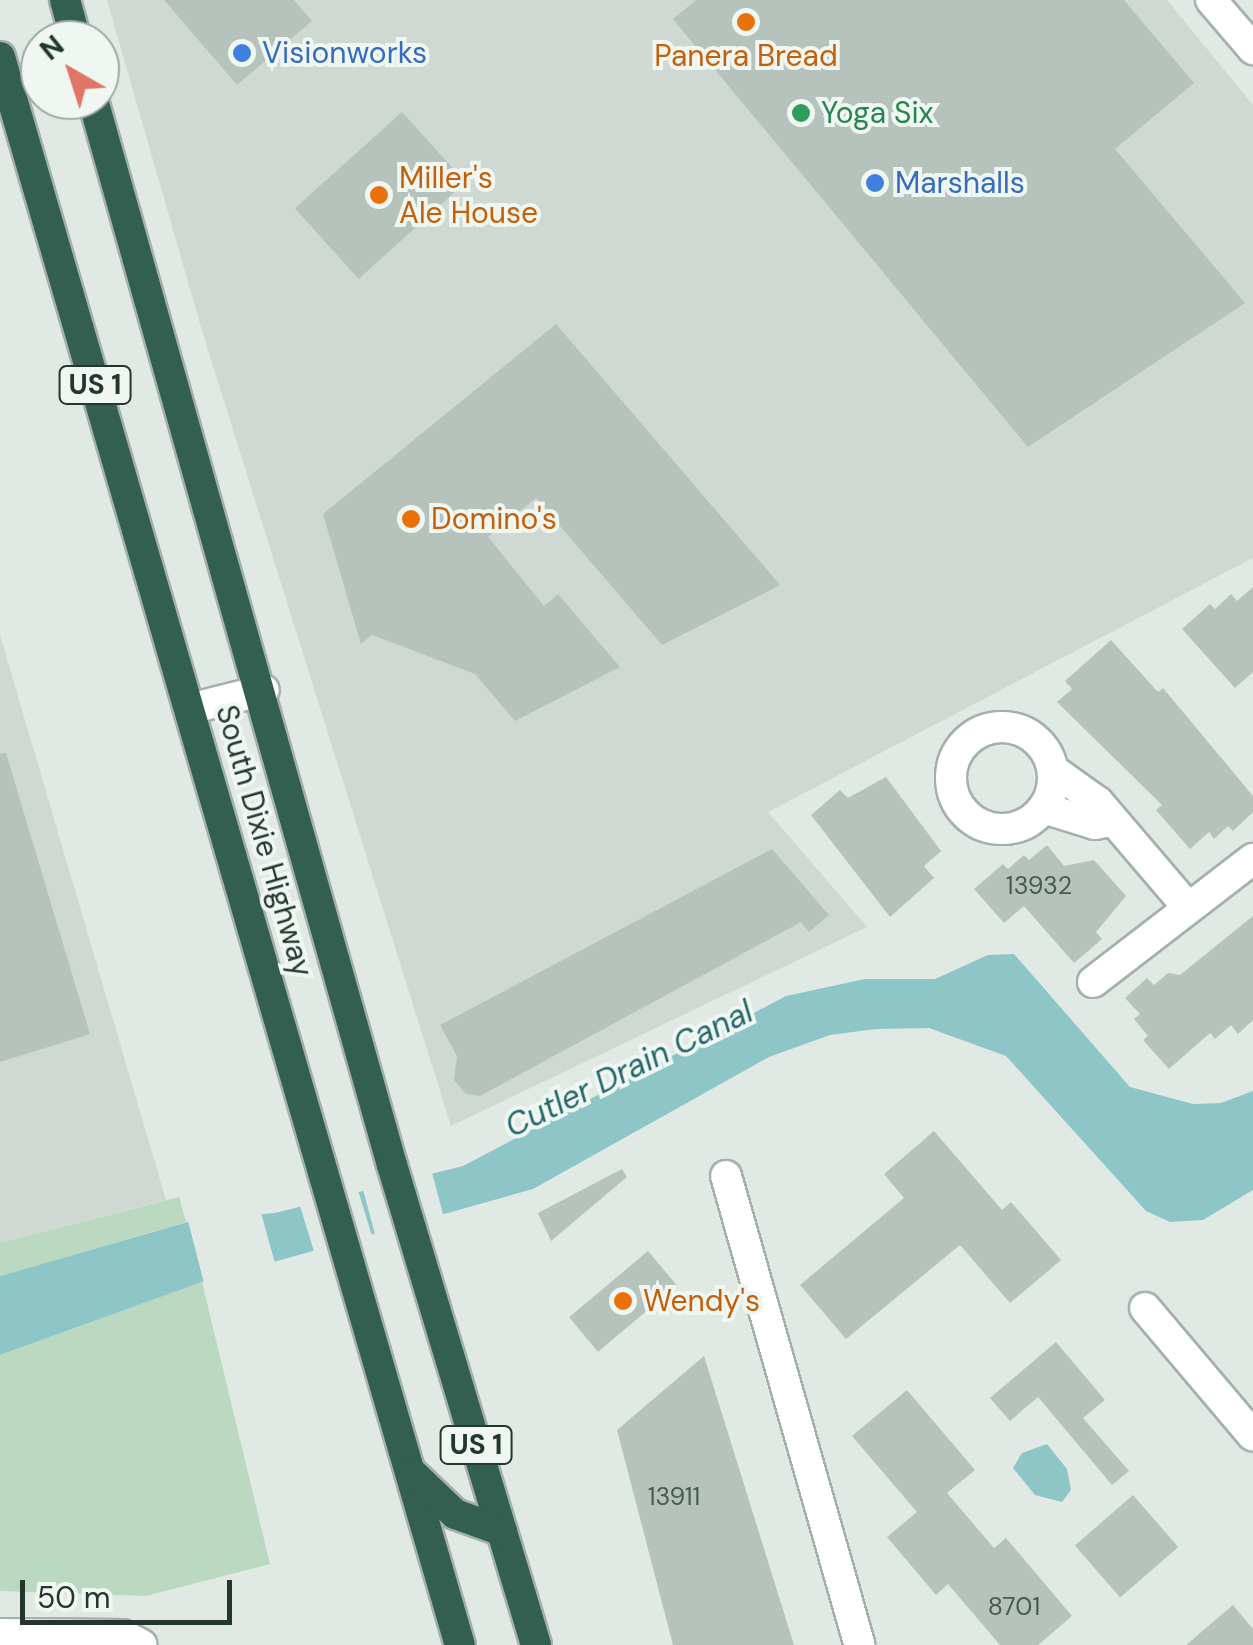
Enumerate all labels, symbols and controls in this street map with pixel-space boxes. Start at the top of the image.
marker: Panera Bread [735,11,757,33]
north arrow [20,20,120,120]
text: N [32,27,72,69]
place label: Visionworks [262,35,427,71]
place label: Panera Bread [654,38,838,74]
marker: Visionworks [231,42,253,64]
place label: Yoga Six [821,95,933,131]
marker: Yoga Six [790,102,812,124]
place label: Miller's Ale House [399,160,538,230]
place label: Marshalls [895,165,1025,201]
marker: Marshalls [864,172,886,194]
marker: Miller's Ale House [368,184,390,206]
road number: US 1 [58,362,132,408]
place label: Domino's [431,501,557,537]
marker: Domino's [400,508,422,530]
street label: South Dixie Highway [208,701,320,981]
house number: 13932 [1006,871,1072,901]
water label: Cutler Drain Canal [499,992,759,1146]
place label: Wendy's [643,1283,760,1319]
marker: Wendy's [612,1290,634,1312]
road number: US 1 [438,1422,514,1468]
house number: 13911 [648,1482,700,1512]
scale bar [25,1560,238,1622]
text: 50 m [37,1578,111,1617]
house number: 8701 [988,1592,1040,1622]

